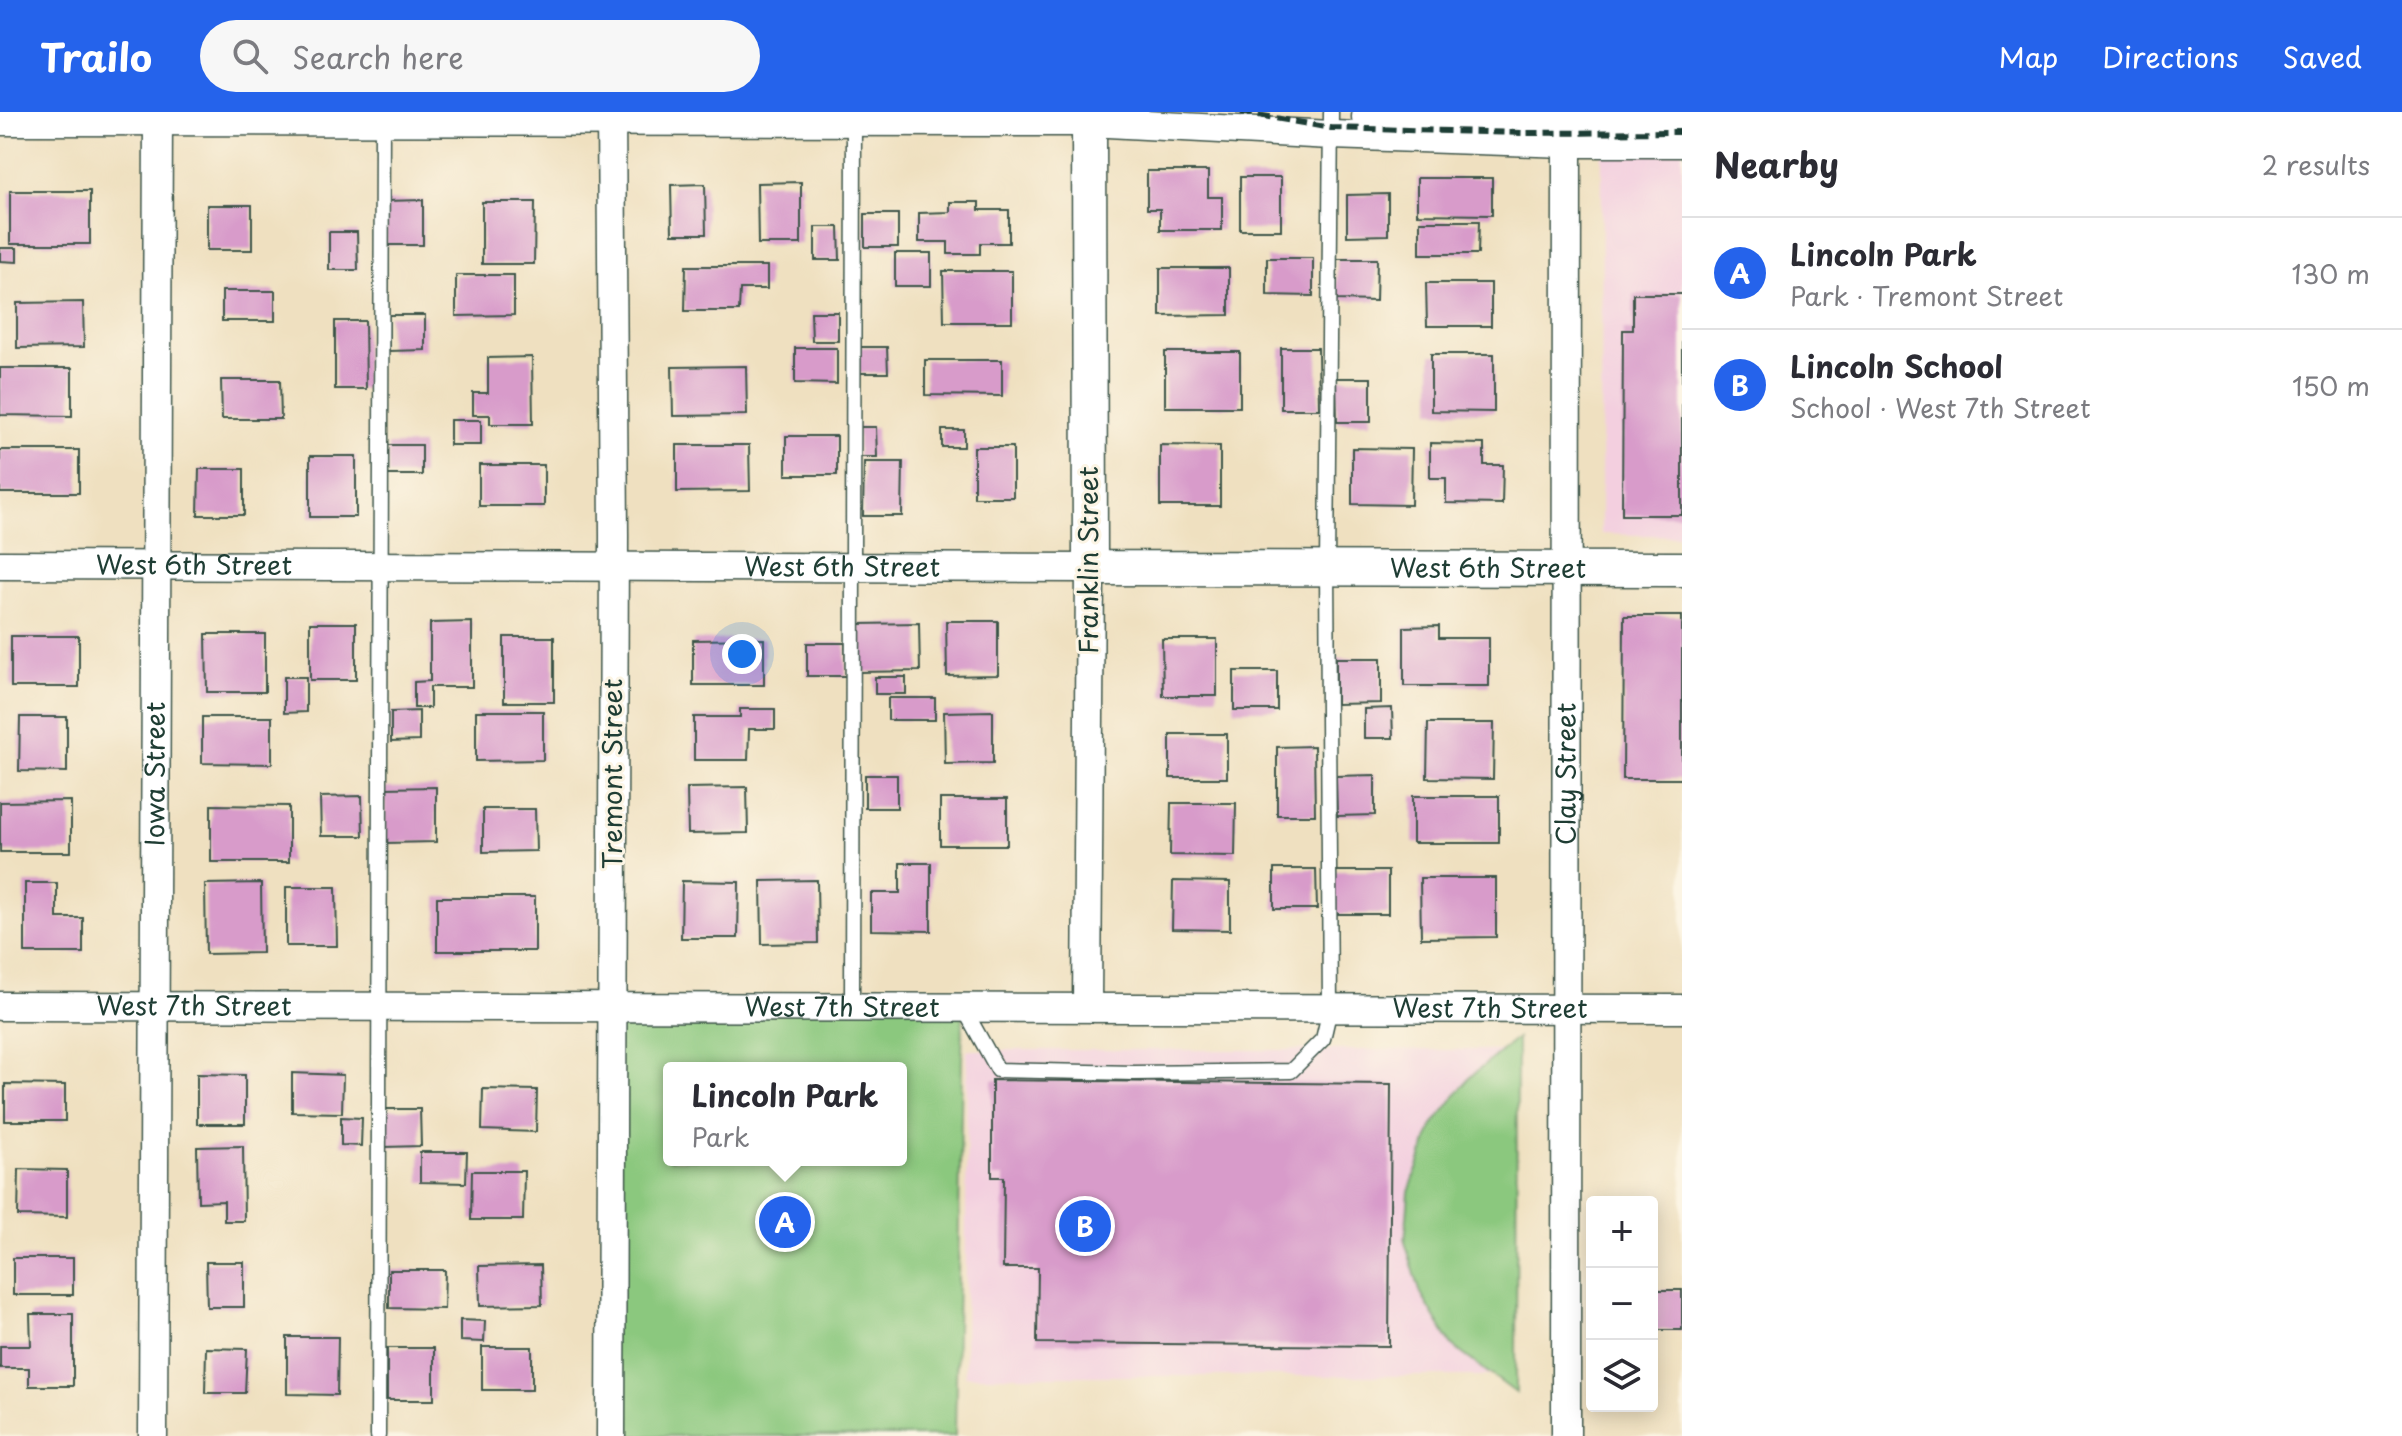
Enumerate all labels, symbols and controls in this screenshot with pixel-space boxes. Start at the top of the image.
search box [200,20,760,92]
text: Trailo [40,28,152,85]
icon: search [228,34,272,78]
text: Search here [292,34,464,79]
text: Map [1999,35,2058,78]
text: Directions [2102,35,2239,78]
text: Saved [2283,35,2362,78]
text: Nearby [1714,138,1839,190]
text: 2 results [2262,145,2370,184]
text: Lincoln Park [1790,231,1977,276]
text: A [1730,254,1750,293]
text: 130 m [2291,254,2370,293]
text: Park · Tremont Street [1790,276,2063,315]
text: Lincoln School [1790,343,2003,388]
text: B [1731,366,1749,405]
text: 150 m [2292,366,2370,405]
text: School · West 7th Street [1790,388,2091,427]
street label: Franklin Street [1068,466,1107,654]
street label: West 6th Street [96,544,292,584]
street label: West 6th Street [744,546,940,586]
street label: West 6th Street [1390,548,1586,587]
your location [722,634,762,674]
street label: Tremont Street [592,679,631,869]
street label: Iowa Street [134,702,174,846]
street label: Clay Street [1545,703,1585,845]
street label: West 7th Street [96,985,292,1025]
street label: West 7th Street [744,986,940,1026]
street label: West 7th Street [1392,987,1588,1027]
popup [663,1062,907,1166]
text: Lincoln Park [692,1072,878,1117]
text: Park [692,1117,750,1156]
pin: A [759,1192,811,1252]
pin: B [1059,1196,1111,1256]
map controls [1586,1196,1658,1412]
button: + [1586,1196,1658,1268]
button: − [1586,1268,1658,1340]
button: layers [1586,1340,1658,1412]

